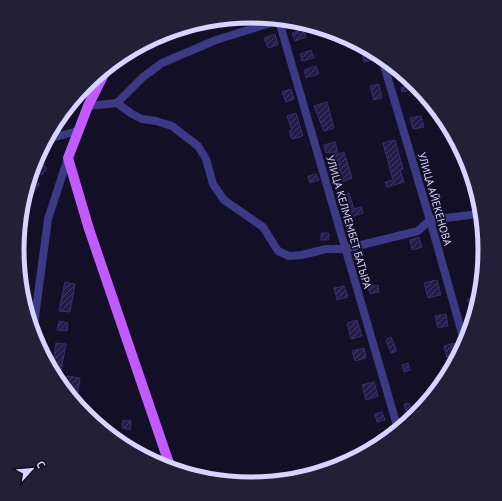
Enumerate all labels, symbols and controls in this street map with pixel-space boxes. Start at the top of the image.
street label: УЛИЦА АЙЕКЕНОВА [415,151,455,248]
street label: УЛИЦА КЕЛМЕМБЕТ БАТЫРА [323,154,375,291]
north arrow [12,449,52,489]
text: С [33,459,49,470]

